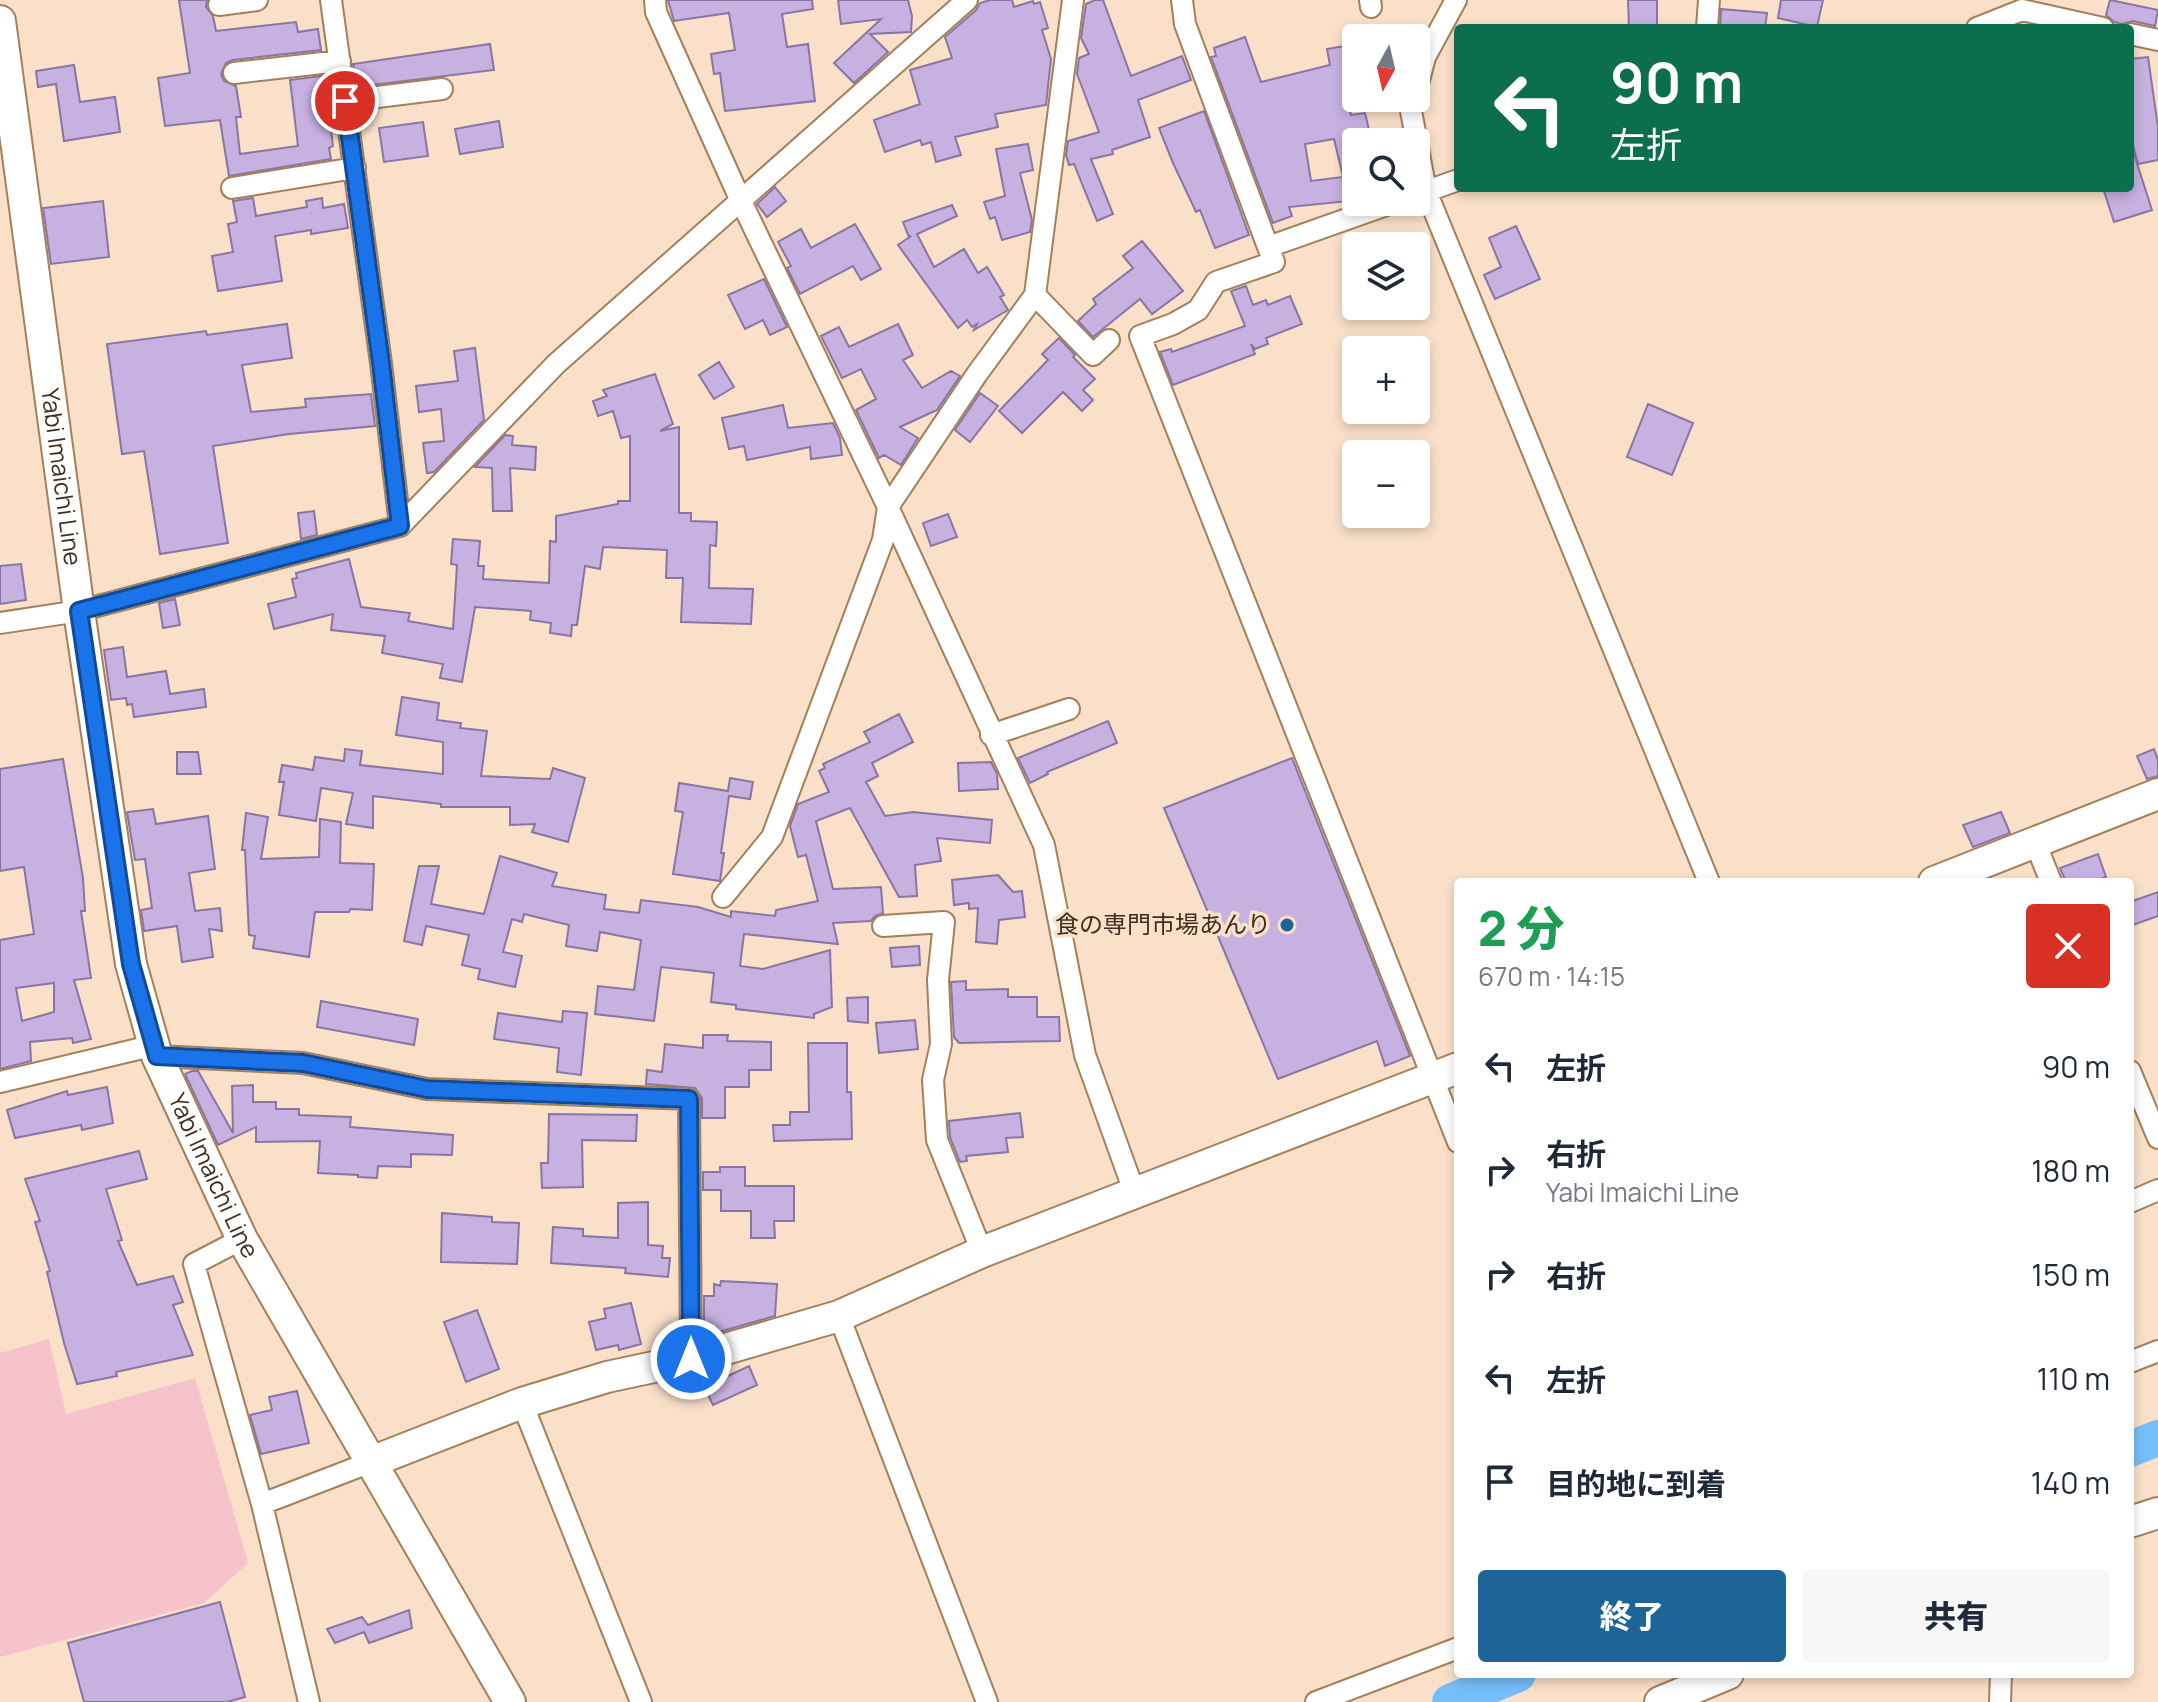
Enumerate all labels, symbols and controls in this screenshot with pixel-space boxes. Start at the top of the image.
north arrow [1342,24,1430,112]
map controls [1342,24,1430,528]
text: 90 m [1610,43,1743,120]
icon: left [1478,56,1582,160]
pin [311,67,379,135]
icon: arrive [323,79,367,123]
text: 左折 [1610,120,1682,169]
button: search [1342,128,1430,216]
button: layers [1342,232,1430,320]
button: + [1342,336,1430,424]
street label: Yabi Imaichi Line [34,386,91,567]
button: − [1342,440,1430,528]
text: 2 分 [1478,895,1565,960]
button: close [2026,904,2110,988]
place label: 食の専門市場あんり [1055,907,1271,940]
marker: 食の専門市場あんり [1278,916,1296,934]
text: 670 m · 14:15 [1478,958,1625,994]
icon: left [1478,1044,1522,1088]
text: 90 m [2042,1046,2110,1087]
text: 左折 [1546,1047,1606,1088]
street label: Yabi Imaichi Line [162,1088,267,1264]
text: 右折 [1546,1133,1606,1174]
icon: right [1478,1148,1522,1192]
text: 180 m [2031,1150,2110,1191]
text: Yabi Imaichi Line [1546,1174,1739,1210]
icon: right [1478,1252,1522,1296]
text: 150 m [2031,1254,2110,1295]
text: 右折 [1546,1255,1606,1296]
position arrow [649,1317,733,1401]
icon: left [1478,1356,1522,1400]
text: 110 m [2037,1358,2110,1399]
text: 左折 [1546,1359,1606,1400]
icon: arrive [1478,1460,1522,1504]
text: 140 m [2031,1462,2110,1503]
text: 目的地に到着 [1546,1463,1726,1504]
button: 終了 [1478,1570,1786,1662]
button: 共有 [1802,1570,2110,1662]

